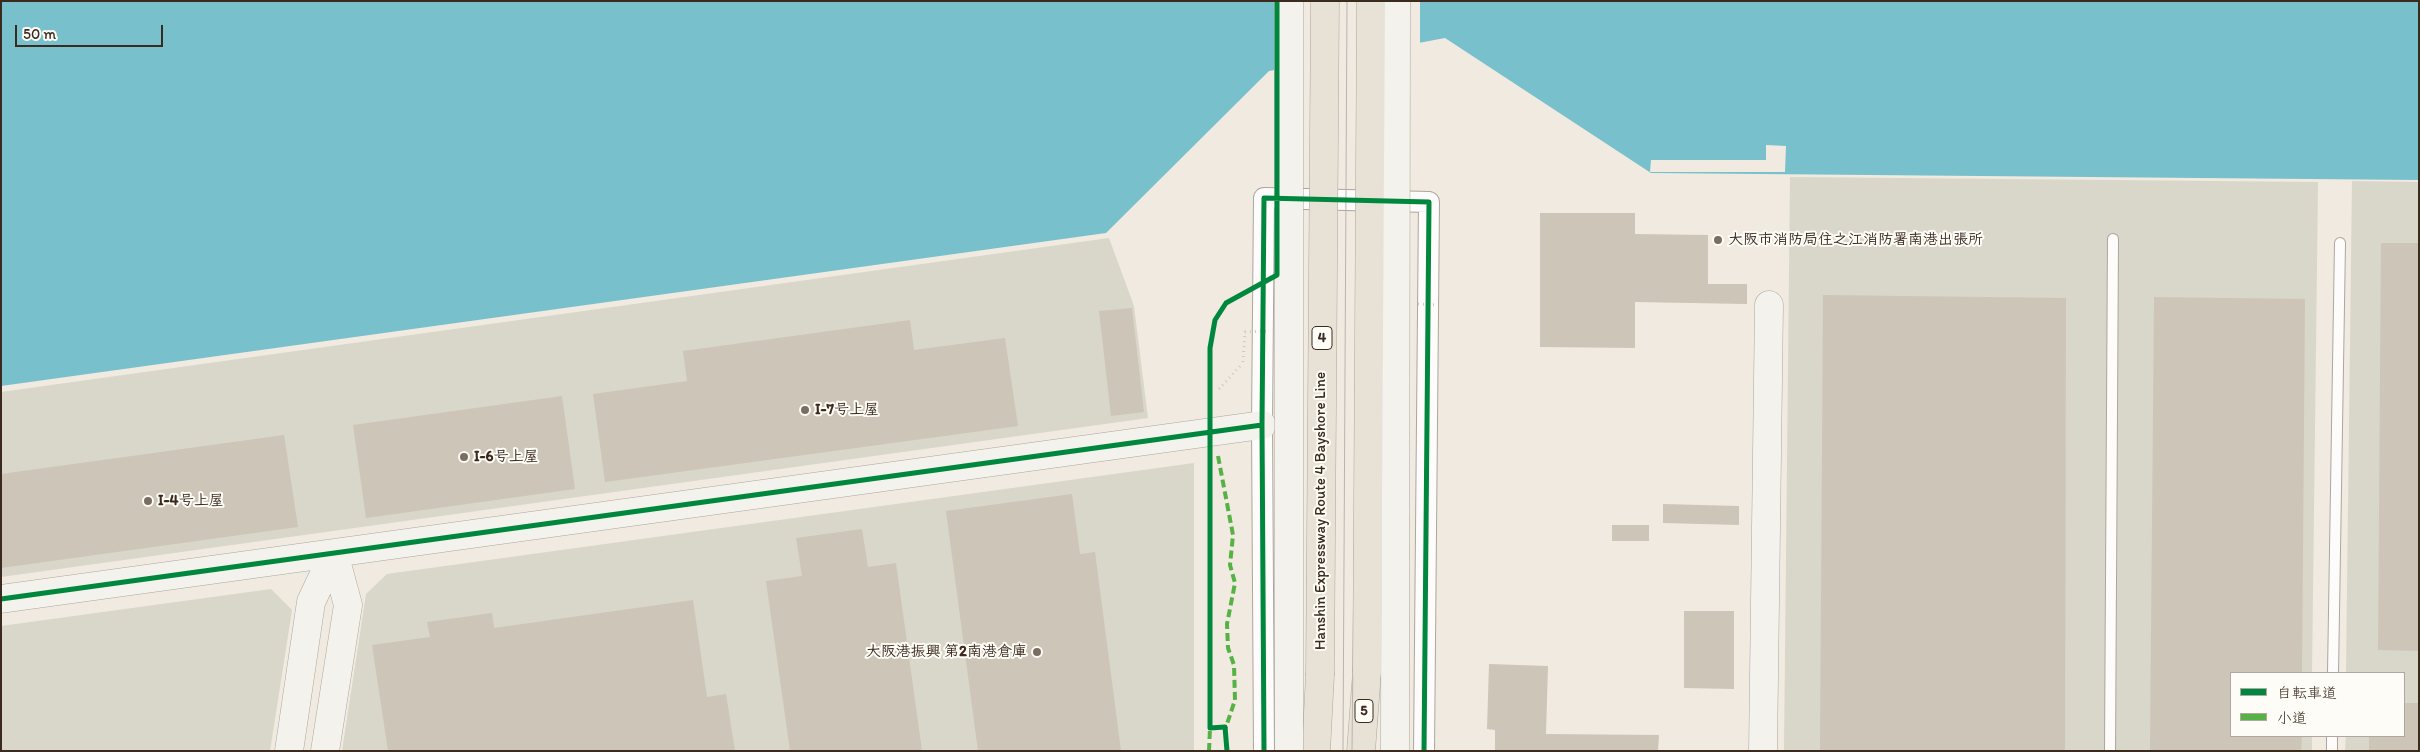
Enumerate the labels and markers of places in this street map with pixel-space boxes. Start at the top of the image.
place label: 大阪市消防局住之江消防署南港出張所 [1728,231,1983,249]
marker: 大阪市消防局住之江消防署南港出張所 [1712,234,1724,246]
place label: I-7号上屋 [815,401,879,419]
marker: I-7号上屋 [799,404,811,416]
place label: I-6号上屋 [474,448,539,466]
marker: I-6号上屋 [458,451,470,463]
place label: I-4号上屋 [158,492,224,510]
marker: I-4号上屋 [142,495,154,507]
place label: 大阪港振興 第2南港倉庫 [866,643,1027,661]
marker: 大阪港振興 第2南港倉庫 [1031,646,1043,658]

